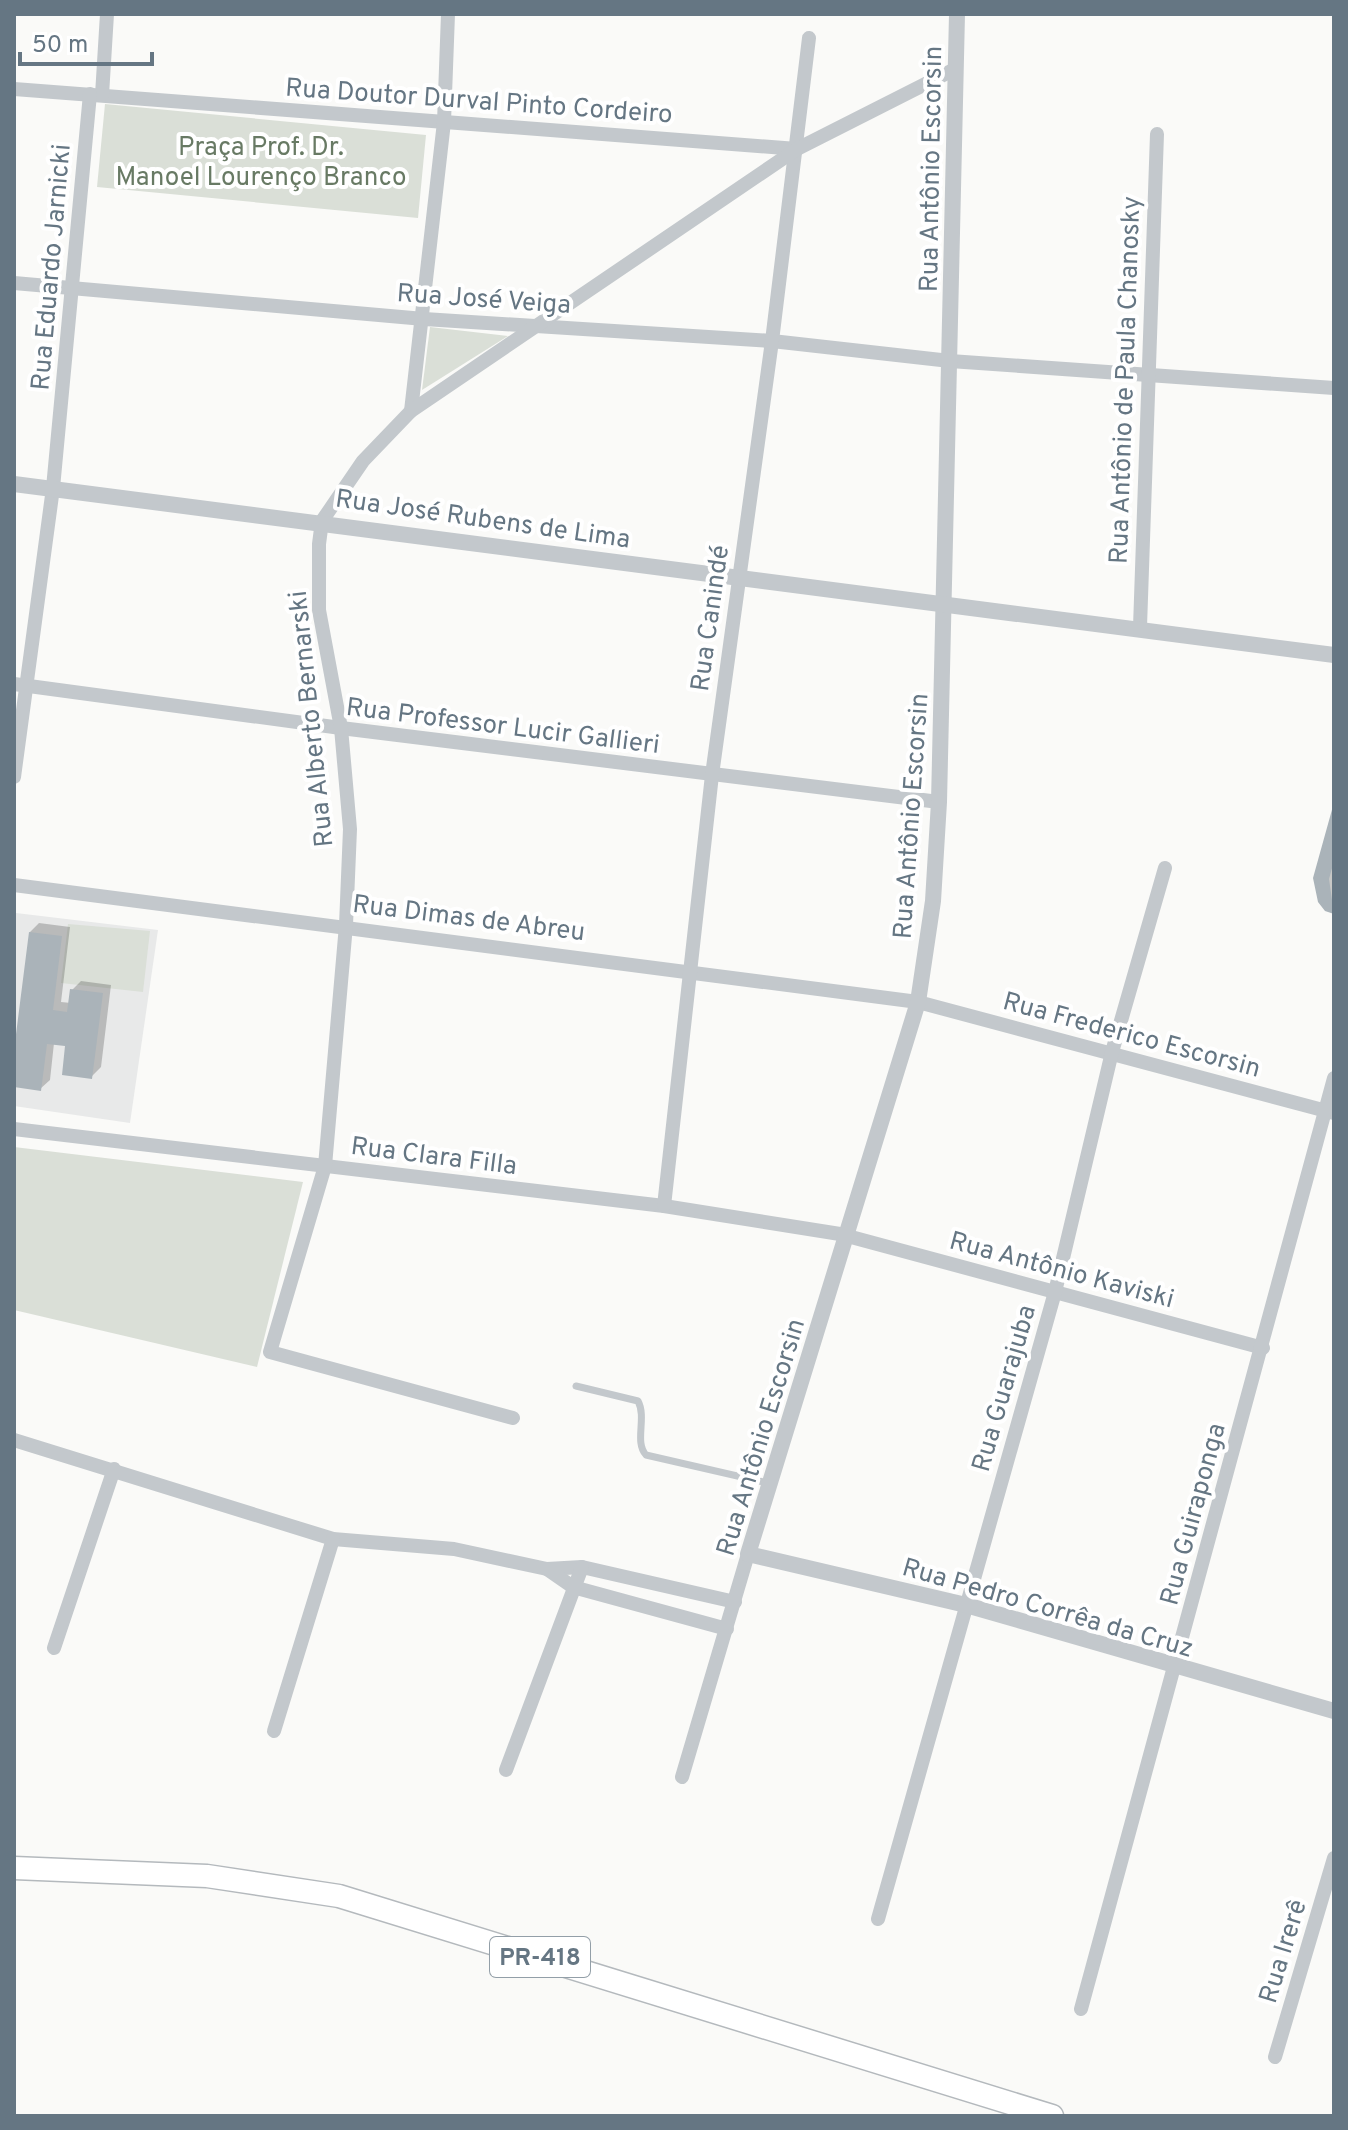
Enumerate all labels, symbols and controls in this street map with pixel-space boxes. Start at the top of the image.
scale bar [20,16,152,66]
text: 50 m [32,31,88,61]
street label: Rua Antônio Escorsin [914,46,951,293]
street label: Rua Doutor Durval Pinto Cordeiro [284,73,673,132]
park label: Praça Prof. Dr. Manoel Lourenço Branco [116,132,406,195]
street label: Rua Eduardo Jarnicki [25,143,80,392]
street label: Rua Antônio de Paula Chanosky [1104,195,1149,565]
street label: Rua José Veiga [396,278,572,323]
street label: Rua José Rubens de Lima [333,483,632,558]
street label: Rua Canindé [685,543,738,694]
street label: Rua Alberto Bernarski [283,589,342,849]
street label: Rua Professor Lucir Gallieri [344,692,661,763]
street label: Rua Antônio Escorsin [887,692,938,940]
street label: Rua Dimas de Abreu [351,889,587,950]
street label: Rua Frederico Escorsin [999,986,1264,1087]
street label: Rua Clara Filla [349,1131,519,1184]
street label: Rua Antônio Kaviski [945,1226,1177,1317]
street label: Rua Guarajuba [966,1301,1045,1476]
street label: Rua Antônio Escorsin [711,1315,814,1560]
street label: Rua Guiraponga [1154,1420,1235,1609]
street label: Rua Pedro Corrêa da Cruz [898,1552,1197,1667]
street label: Rua Irerê [1253,1896,1316,2008]
road number: PR-418 [490,1937,590,1977]

